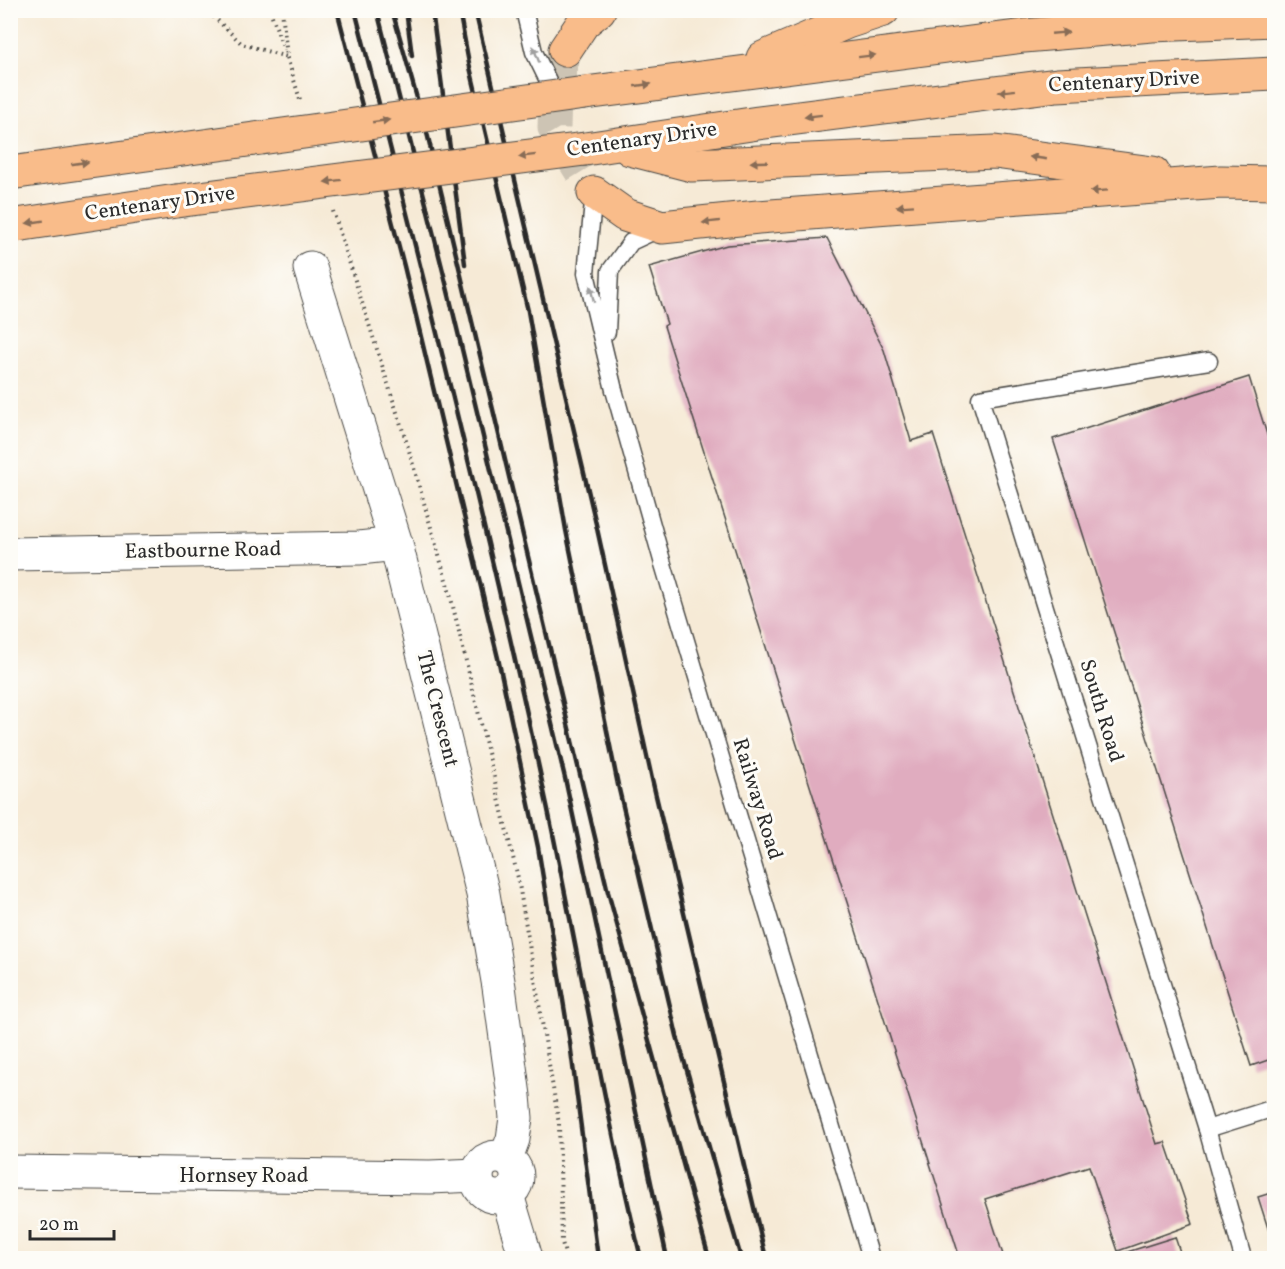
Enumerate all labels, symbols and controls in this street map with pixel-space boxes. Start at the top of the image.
one-way arrow [1051,28,1070,38]
one-way arrow [531,45,540,63]
one-way arrow [857,51,876,61]
street label: Centenary Drive [1048,64,1200,100]
one-way arrow [634,80,653,89]
one-way arrow [997,86,1016,96]
one-way arrow [804,111,823,120]
street label: Centenary Drive [565,115,719,165]
one-way arrow [372,116,391,126]
one-way arrow [517,152,536,161]
one-way arrow [1028,153,1047,162]
one-way arrow [750,157,769,166]
one-way arrow [71,158,90,167]
one-way arrow [324,176,343,186]
street label: Centenary Drive [83,179,237,229]
one-way arrow [1090,187,1109,196]
one-way arrow [895,201,914,211]
one-way arrow [701,217,720,227]
one-way arrow [26,218,45,227]
one-way arrow [586,285,596,303]
street label: Eastbourne Road [124,535,282,567]
street label: The Crescent [409,648,465,770]
street label: South Road [1072,656,1130,766]
street label: Railway Road [725,735,789,863]
street label: Hornsey Road [179,1162,309,1191]
scale bar [30,1203,114,1241]
text: 20 m [39,1213,79,1238]

